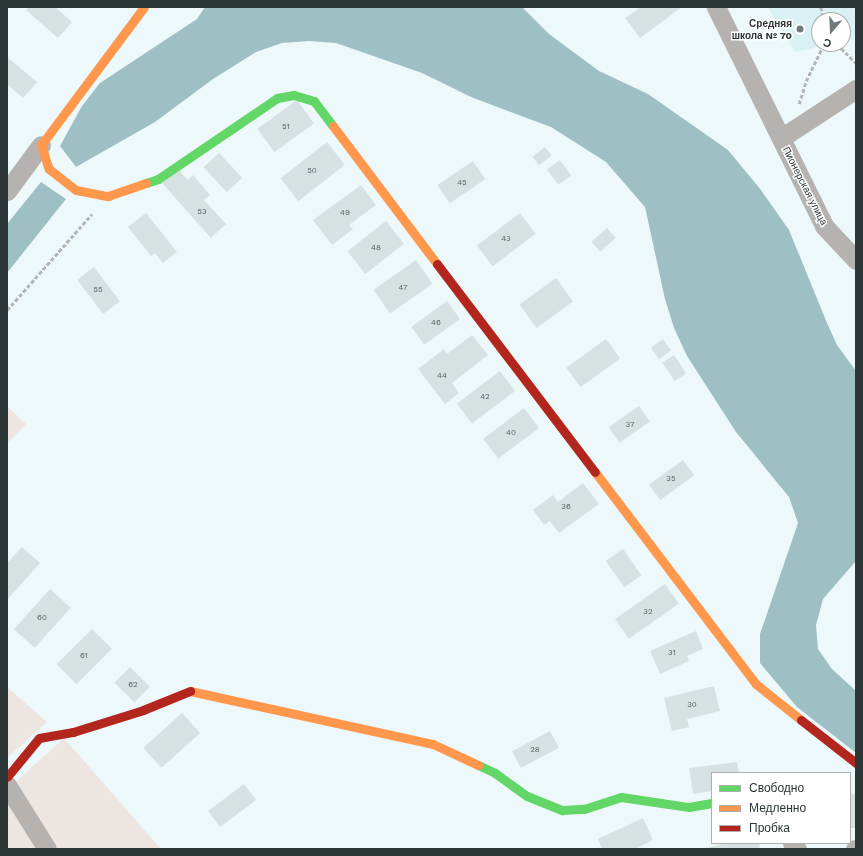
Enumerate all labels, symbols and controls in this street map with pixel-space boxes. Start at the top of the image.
north arrow [811,12,851,52]
place label: Средняя школа № 70 [731,17,792,40]
marker: Средняя школа № 70 [795,24,805,34]
text: С [821,35,833,50]
house number: 51 [282,122,290,132]
street label: Пионерская улица [780,145,830,227]
house number: 50 [307,166,317,176]
house number: 45 [457,178,467,188]
house number: 53 [197,207,207,217]
house number: 49 [340,208,350,218]
house number: 43 [501,234,511,244]
house number: 48 [371,243,381,253]
house number: 47 [399,283,407,293]
house number: 55 [93,285,103,295]
house number: 46 [431,318,441,328]
house number: 44 [437,371,447,381]
house number: 42 [480,392,490,402]
house number: 37 [626,420,634,430]
house number: 40 [506,428,516,438]
house number: 35 [666,474,676,484]
house number: 36 [561,502,571,512]
house number: 32 [643,607,653,617]
house number: 60 [37,613,47,623]
house number: 31 [668,648,676,658]
house number: 61 [80,651,88,661]
house number: 62 [128,680,138,690]
house number: 30 [687,700,697,710]
house number: 28 [530,745,540,755]
legend [711,772,851,844]
text: Свободно [749,781,804,795]
text: Медленно [749,801,806,815]
text: Пробка [749,821,790,835]

